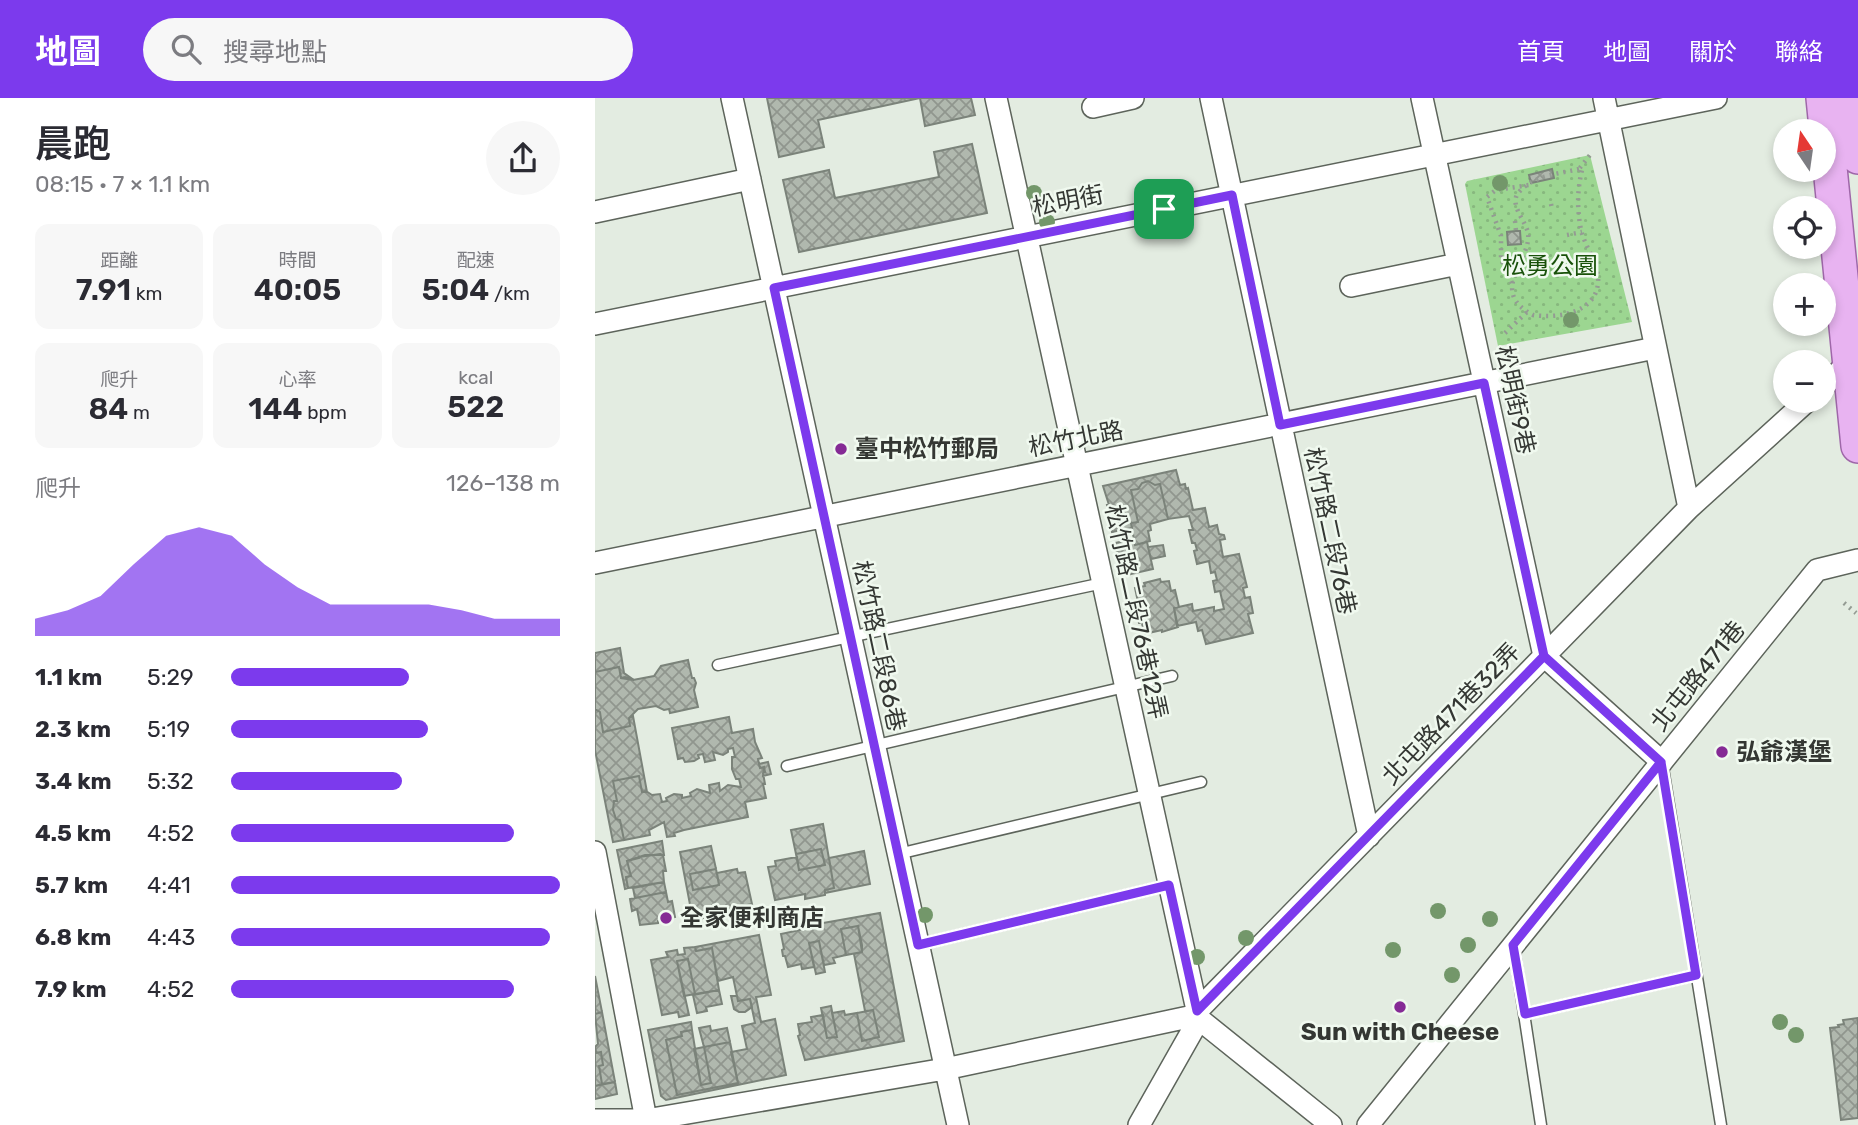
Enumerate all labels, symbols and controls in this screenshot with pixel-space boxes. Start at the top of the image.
search box [143,18,633,81]
icon: search [167,30,205,68]
text: 地圖 [35,32,101,71]
text: 搜尋地點 [223,37,327,68]
text: 首頁 [1517,38,1565,66]
text: 地圖 [1603,38,1651,66]
text: 關於 [1689,38,1737,66]
text: 聯絡 [1775,38,1823,66]
north arrow [1773,119,1836,182]
map controls [1773,119,1836,413]
text: 晨跑 [35,121,111,167]
button: share [486,121,560,195]
text: 08:15 · 7 × 1.1 km [35,170,210,198]
pin [1134,179,1194,239]
street label: 松明街 [1030,180,1106,222]
icon: arrive [1145,190,1183,228]
button: locate [1773,196,1836,259]
text: 距離 [100,249,138,272]
text: 時間 [278,249,317,272]
text: 配速 [457,249,495,272]
park label: 松勇公園 [1502,252,1598,280]
text: 7.91 [76,272,131,308]
text: 40:05 [254,272,341,308]
text: 5:04 [422,272,489,308]
button: + [1773,273,1836,336]
text: km [131,282,162,305]
text: /km [489,282,530,305]
street label: 松明街9巷 [1490,343,1540,457]
button: − [1773,350,1836,413]
text: kcal [458,366,493,389]
text: 爬升 [100,368,138,391]
text: 心率 [278,368,317,391]
text: 522 [447,389,504,425]
text: 84 [88,391,128,427]
text: 144 [248,391,303,427]
text: m [128,401,150,424]
text: bpm [303,401,347,424]
street label: 松竹北路 [1026,416,1126,462]
place label: 臺中松竹郵局 [855,435,999,463]
marker: 臺中松竹郵局 [833,441,849,457]
street label: 松竹路二段76巷 [1299,445,1361,617]
text: 126–138 m [446,469,560,497]
text: 爬升 [35,474,81,502]
street label: 松竹路二段76巷12弄 [1100,502,1172,722]
street label: 松竹路二段86巷 [847,558,911,734]
street label: 北屯路471巷 [1645,615,1751,737]
street label: 北屯路471巷32弄 [1376,638,1526,790]
text: 1.1 km [35,663,102,691]
text: 5:29 [147,663,194,691]
text: 2.3 km [35,715,111,743]
text: 5:19 [147,715,190,743]
place label: 弘爺漢堡 [1736,738,1832,766]
marker: 弘爺漢堡 [1714,744,1730,760]
text: 3.4 km [35,767,112,795]
text: 5:32 [147,767,194,795]
text: 4.5 km [35,819,111,847]
text: 4:52 [147,819,194,847]
text: 5.7 km [35,871,108,899]
text: 4:41 [147,871,191,899]
place label: 全家便利商店 [680,904,824,932]
marker: 全家便利商店 [658,910,674,926]
text: 6.8 km [35,923,111,951]
text: 4:43 [147,923,195,951]
text: 7.9 km [35,975,107,1003]
text: 4:52 [147,975,194,1003]
marker: Sun with Cheese [1392,999,1408,1015]
place label: Sun with Cheese [1301,1018,1499,1046]

